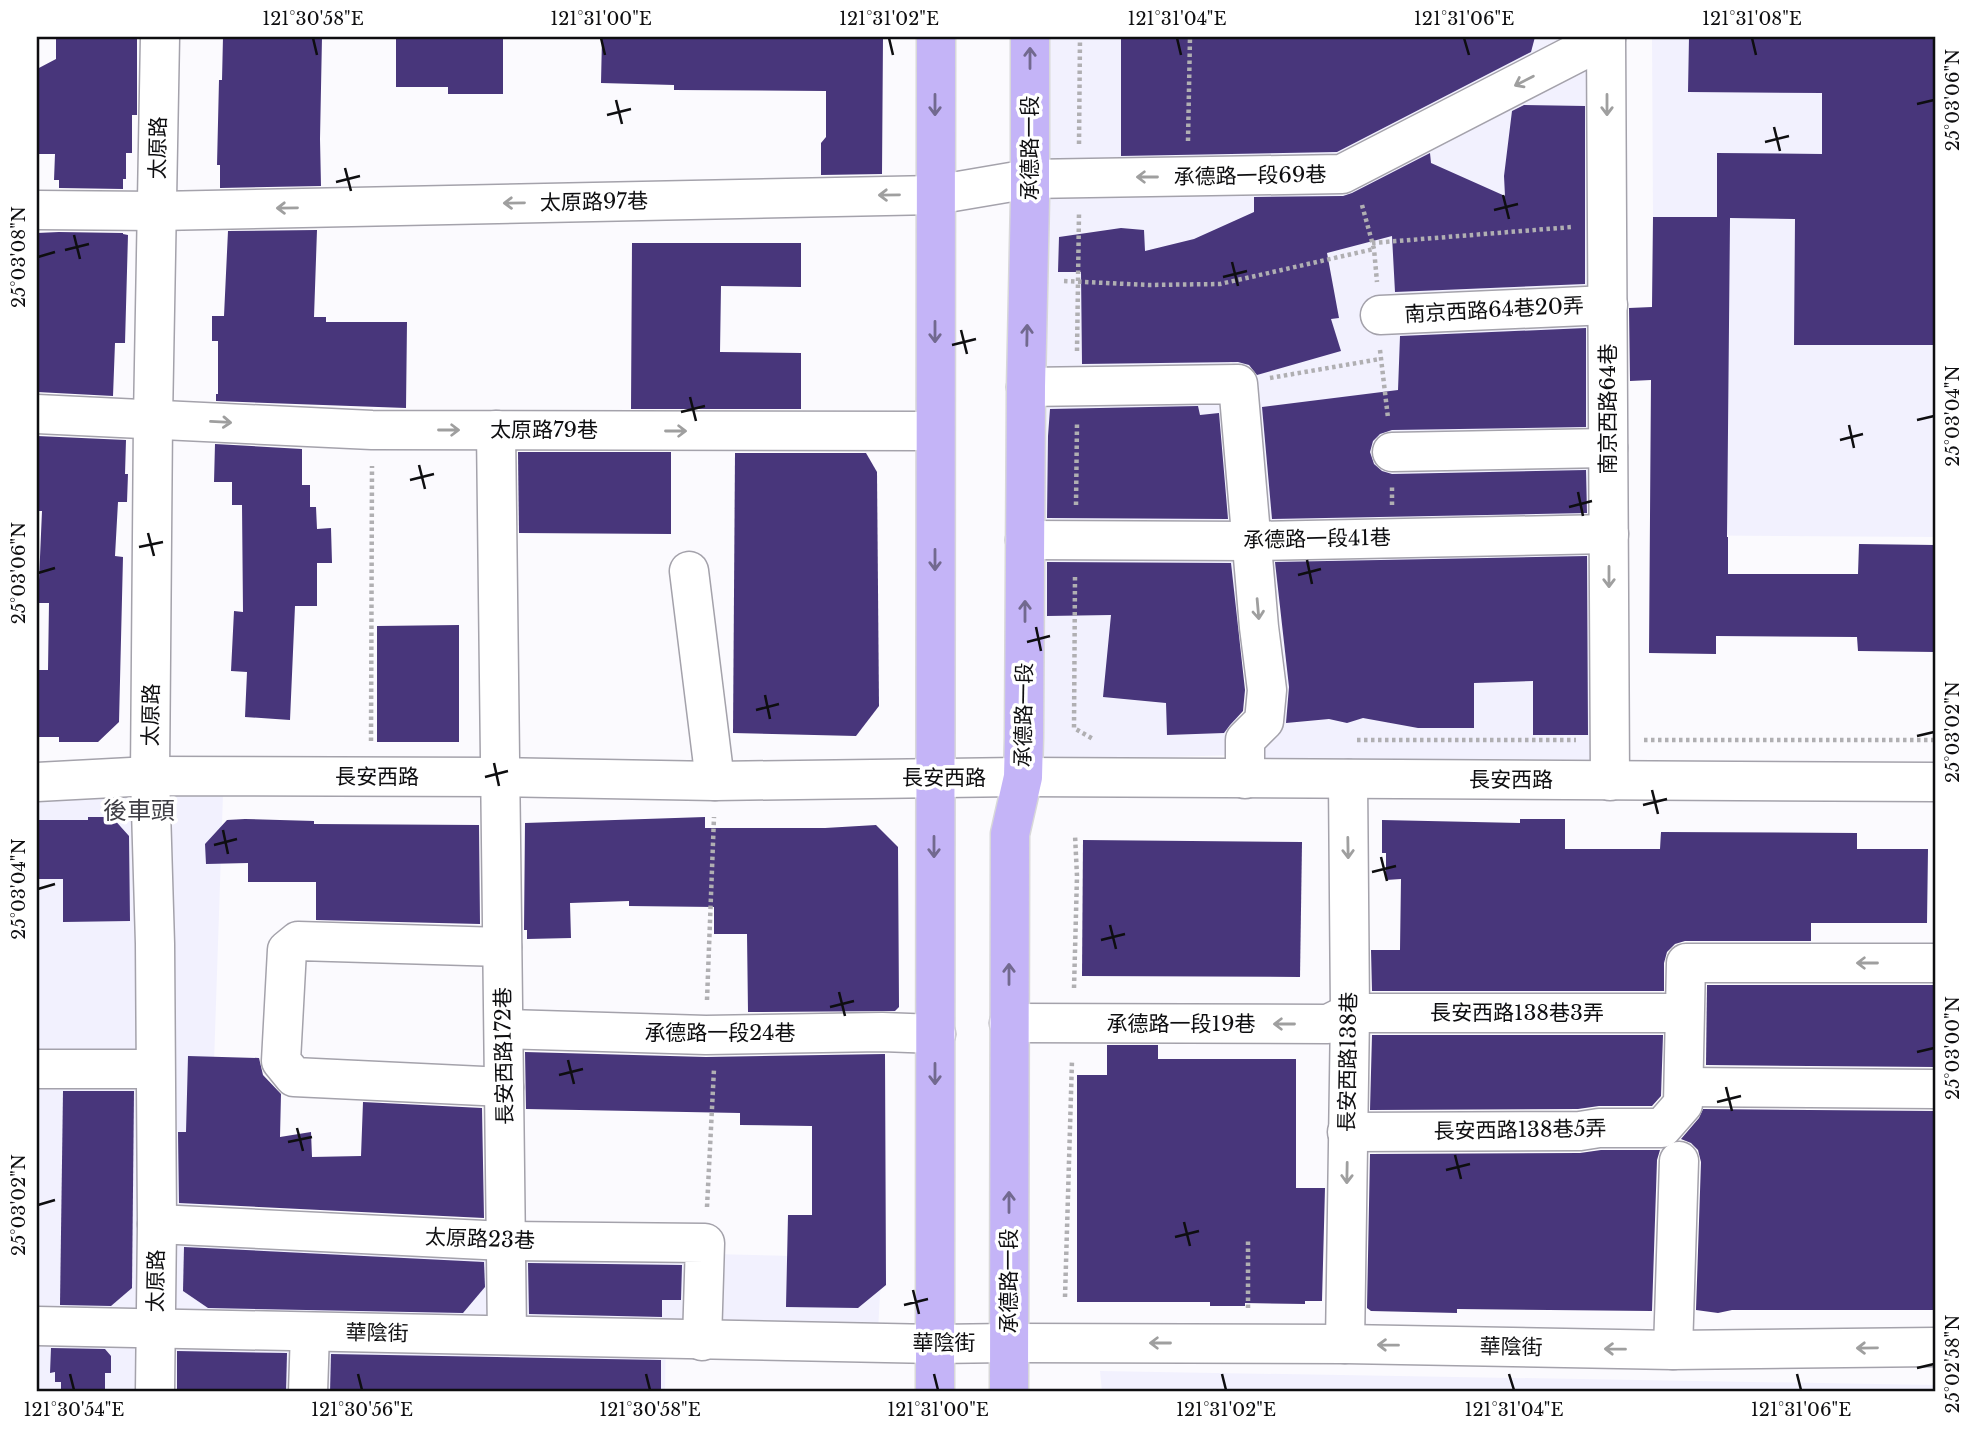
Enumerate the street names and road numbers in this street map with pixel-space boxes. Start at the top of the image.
street label: 承德路一段 [1017,96,1043,201]
street label: 太原路 [144,116,172,180]
street label: 承德路一段69巷 [1173,162,1327,190]
street label: 太原路97巷 [540,188,648,216]
street label: 南京西路64巷20弄 [1404,292,1584,328]
street label: 南京西路64巷 [1595,344,1621,474]
street label: 太原路79巷 [490,417,598,443]
street label: 承德路一段41巷 [1243,525,1391,553]
street label: 承德路一段 [1010,662,1038,768]
street label: 太原路 [137,683,165,747]
street label: 長安西路 [335,764,419,790]
street label: 長安西路 [902,765,986,791]
street label: 長安西路 [1469,767,1553,793]
street label: 長安西路172巷 [490,987,518,1125]
street label: 長安西路138巷 [1334,992,1362,1132]
street label: 長安西路138巷3弄 [1430,1000,1604,1026]
street label: 承德路一段19巷 [1107,1011,1255,1037]
street label: 承德路一段24巷 [644,1020,796,1046]
street label: 長安西路138巷5弄 [1433,1115,1607,1145]
street label: 太原路23巷 [425,1224,535,1254]
street label: 承德路一段 [996,1229,1022,1334]
street label: 太原路 [142,1249,170,1313]
street label: 華陰街 [345,1319,409,1347]
street label: 華陰街 [913,1330,976,1356]
street label: 華陰街 [1479,1333,1543,1361]

